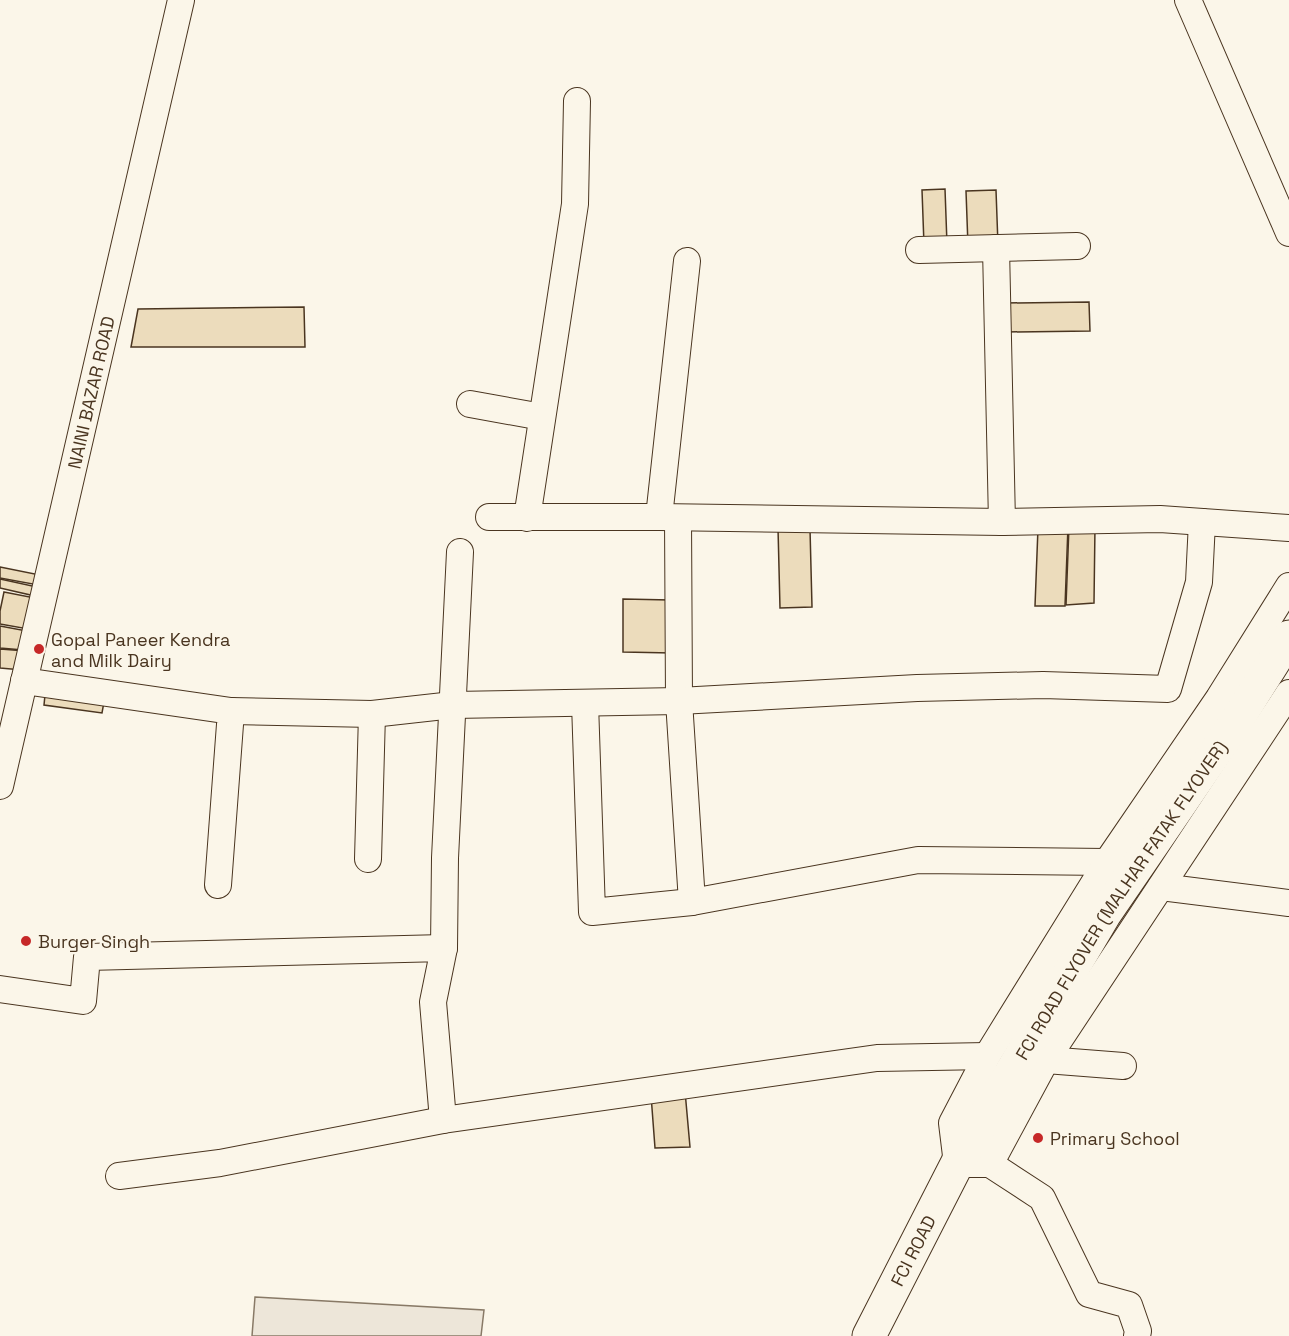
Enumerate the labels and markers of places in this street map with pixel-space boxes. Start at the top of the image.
place label: Gopal Paneer Kendra and Milk Dairy [51,628,230,672]
marker: Gopal Paneer Kendra and Milk Dairy [32,642,46,656]
place label: Burger Singh [38,930,150,953]
marker: Burger Singh [19,934,33,948]
place label: Primary School [1050,1127,1180,1150]
marker: Primary School [1031,1131,1045,1145]

